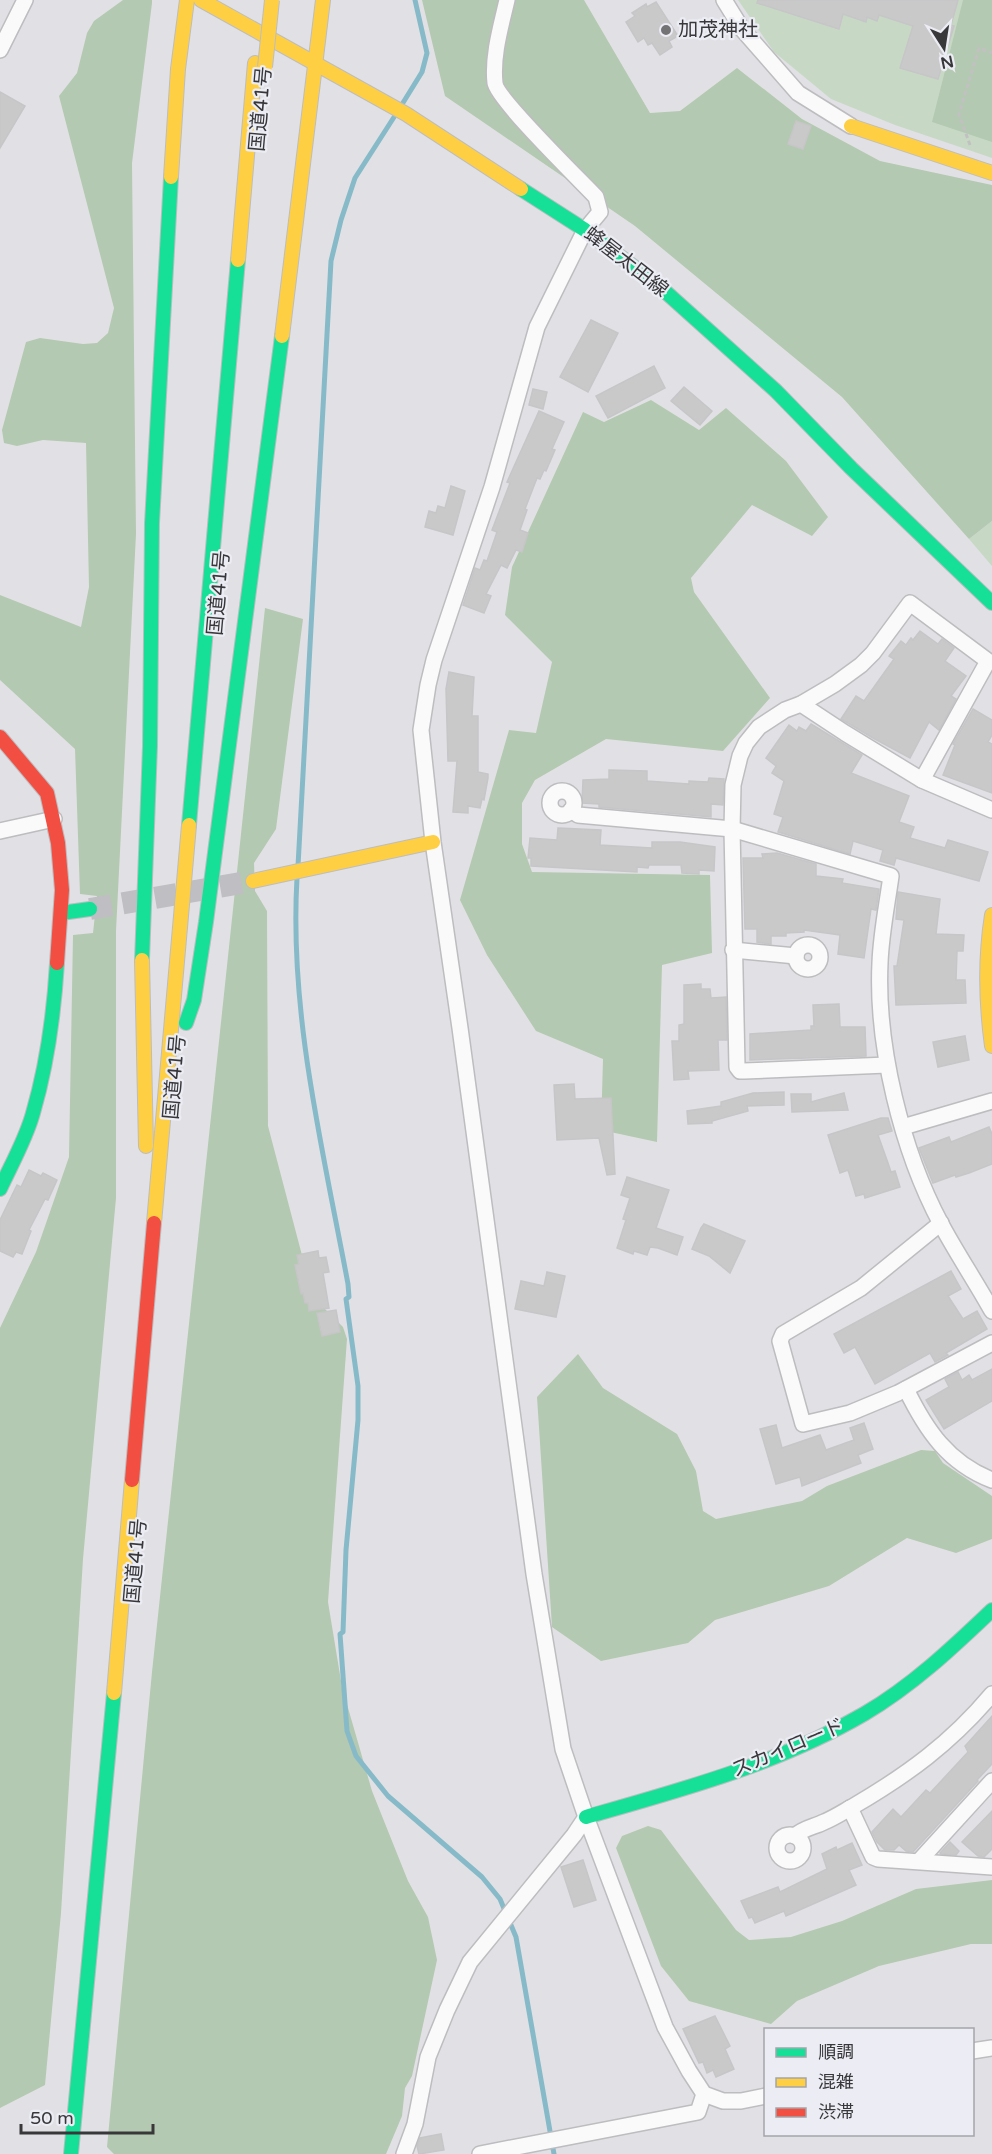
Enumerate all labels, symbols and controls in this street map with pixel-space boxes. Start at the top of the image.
place label: 加茂神社 [678,18,758,42]
north arrow [914,18,974,78]
marker: 加茂神社 [659,23,673,37]
text: N [939,51,955,73]
street label: 国道41号 [245,66,277,152]
street label: 蜂屋太田線 [579,222,673,302]
street label: 国道41号 [203,550,235,636]
street label: 国道41号 [159,1034,191,1120]
street label: 国道41号 [120,1518,152,1604]
street label: スカイロード [728,1714,848,1782]
legend [764,2028,974,2136]
text: 順調 [818,2041,854,2063]
text: 混雑 [818,2071,854,2093]
scale bar [21,2097,153,2135]
text: 渋滞 [818,2101,854,2123]
text: 50 m [30,2107,74,2129]

